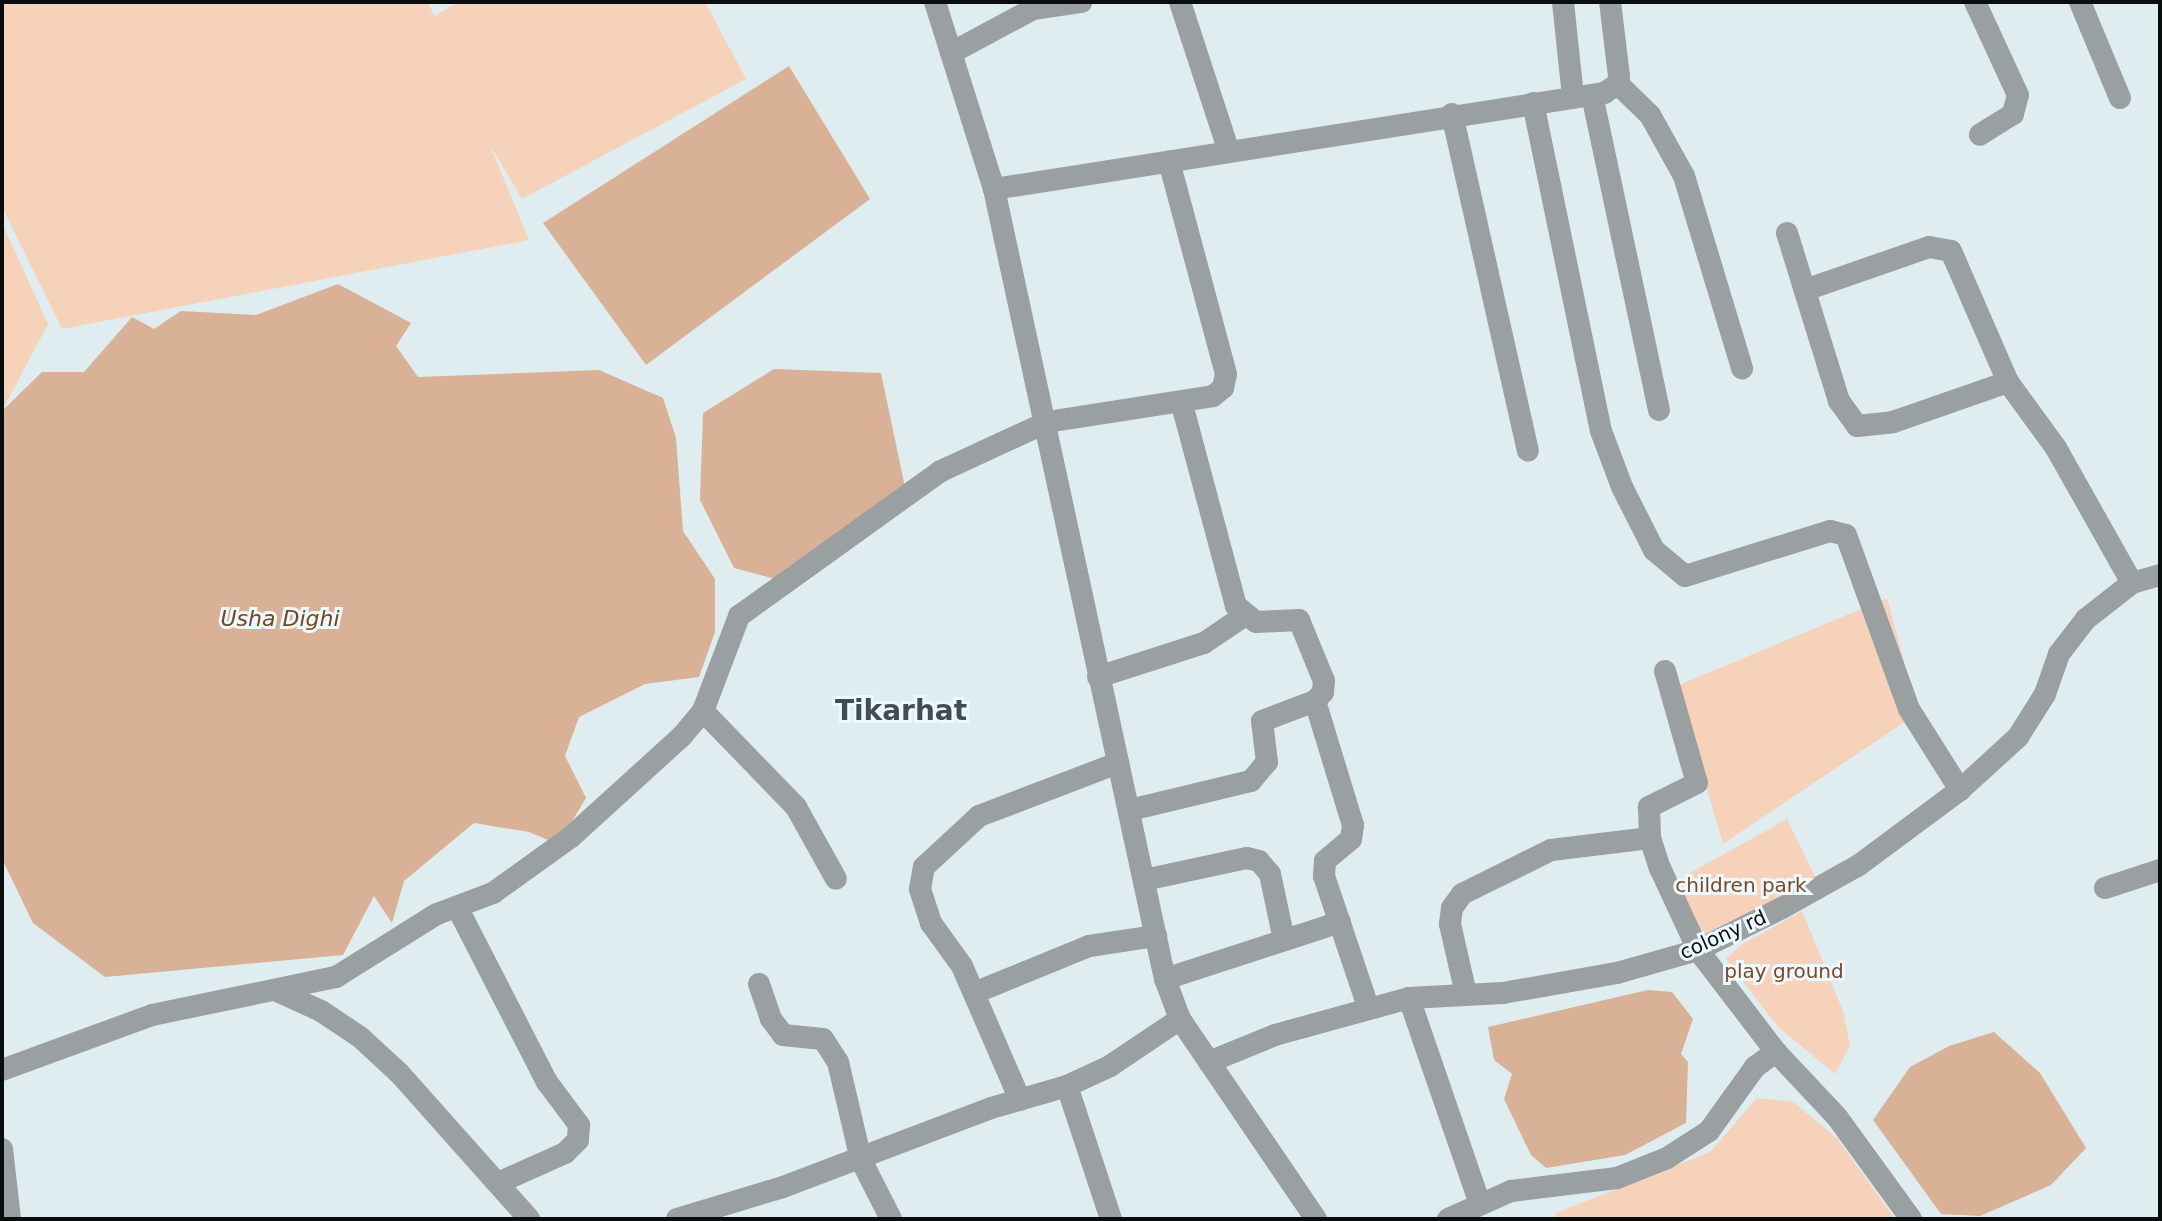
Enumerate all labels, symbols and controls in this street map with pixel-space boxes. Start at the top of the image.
water label: Usha Dighi [220,606,340,632]
district label: Tikarhat [835,694,967,728]
park label: children park [1675,873,1807,897]
street label: colony rd [1676,905,1770,965]
park label: play ground [1724,959,1844,983]

